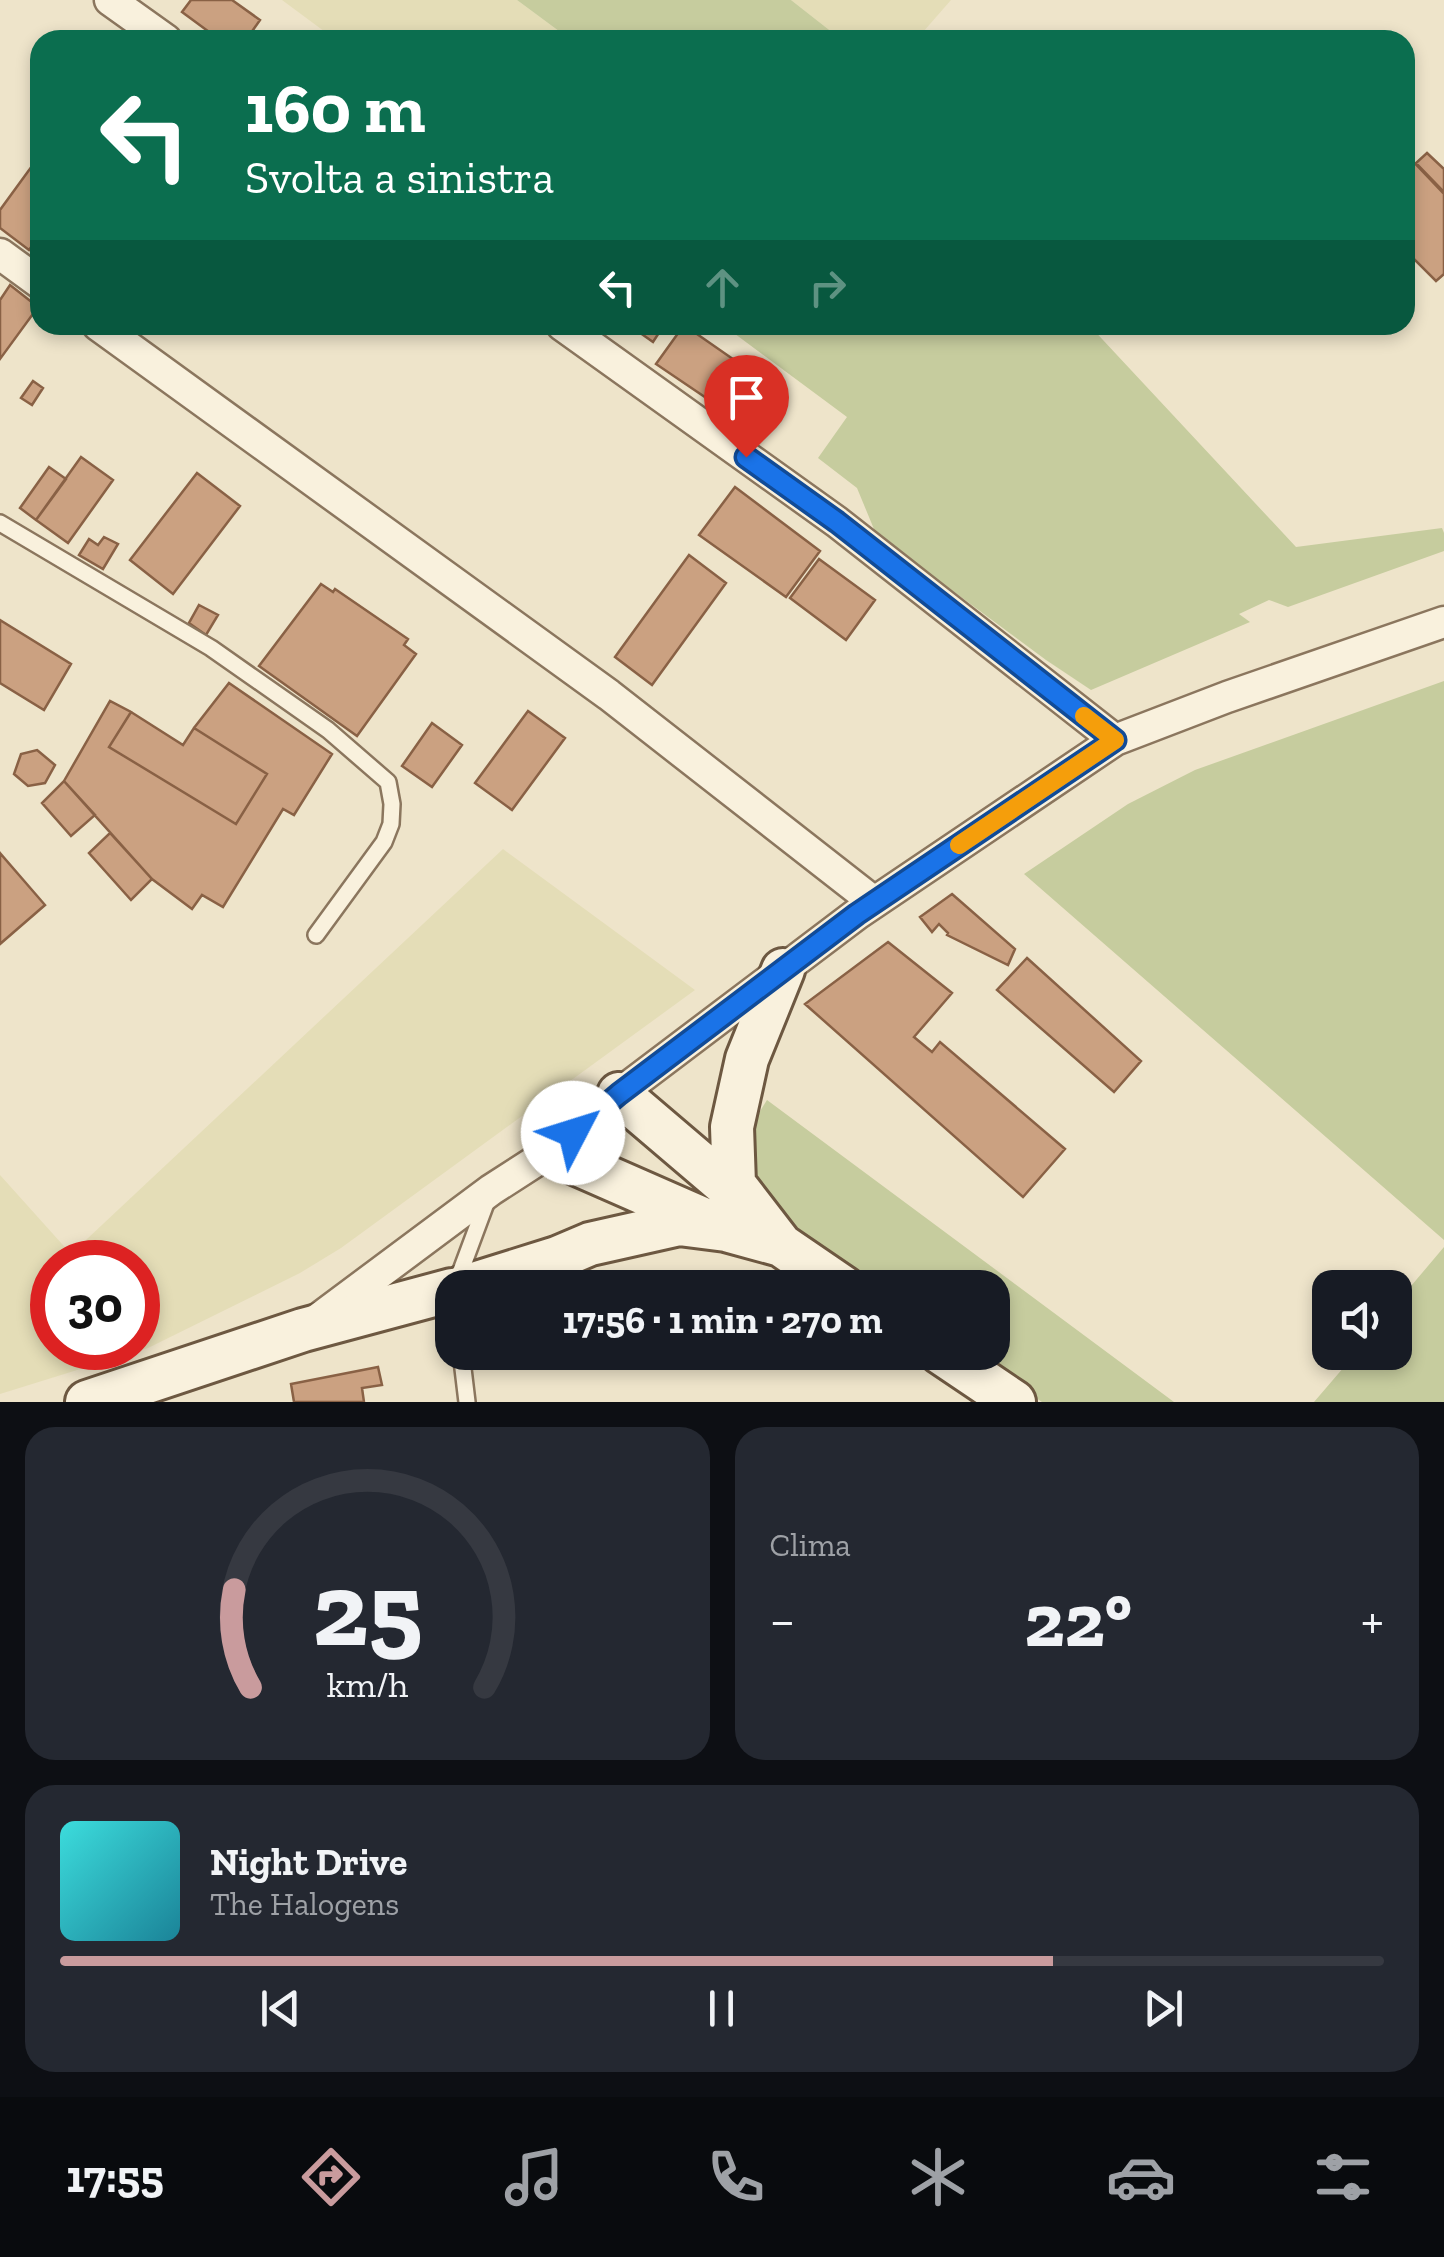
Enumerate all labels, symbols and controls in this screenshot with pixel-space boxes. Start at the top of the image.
text: 160 m [245,66,426,150]
icon: left [80,70,210,200]
text: Svolta a sinistra [245,151,554,205]
icon: left [590,260,645,315]
icon: ahead [695,260,750,315]
icon: right [800,260,855,315]
pin [704,355,789,458]
icon: arrive [719,370,774,425]
position arrow [521,1081,625,1185]
speed limit sign: 30 [30,1240,160,1370]
map controls [1312,1270,1412,1370]
button: sound [1312,1270,1412,1370]
text: 17:56 · 1 min · 270 m [562,1297,883,1343]
text: Clima [770,1526,851,1564]
text: 25 [312,1547,422,1672]
text: 22° [1024,1575,1132,1665]
text: − [770,1587,795,1653]
text: + [1361,1587,1384,1653]
text: km/h [326,1663,408,1706]
text: Night Drive [210,1839,407,1885]
text: The Halogens [210,1885,399,1923]
icon: previous [253,1981,308,2036]
icon: pause [694,1981,749,2036]
icon: next [1136,1981,1191,2036]
icon: directions [296,2142,366,2212]
icon: music [499,2142,569,2212]
icon: phone [701,2142,771,2212]
icon: climate [903,2142,973,2212]
icon: car [1106,2142,1176,2212]
icon: filters [1308,2142,1378,2212]
text: 17:55 [66,2150,164,2204]

